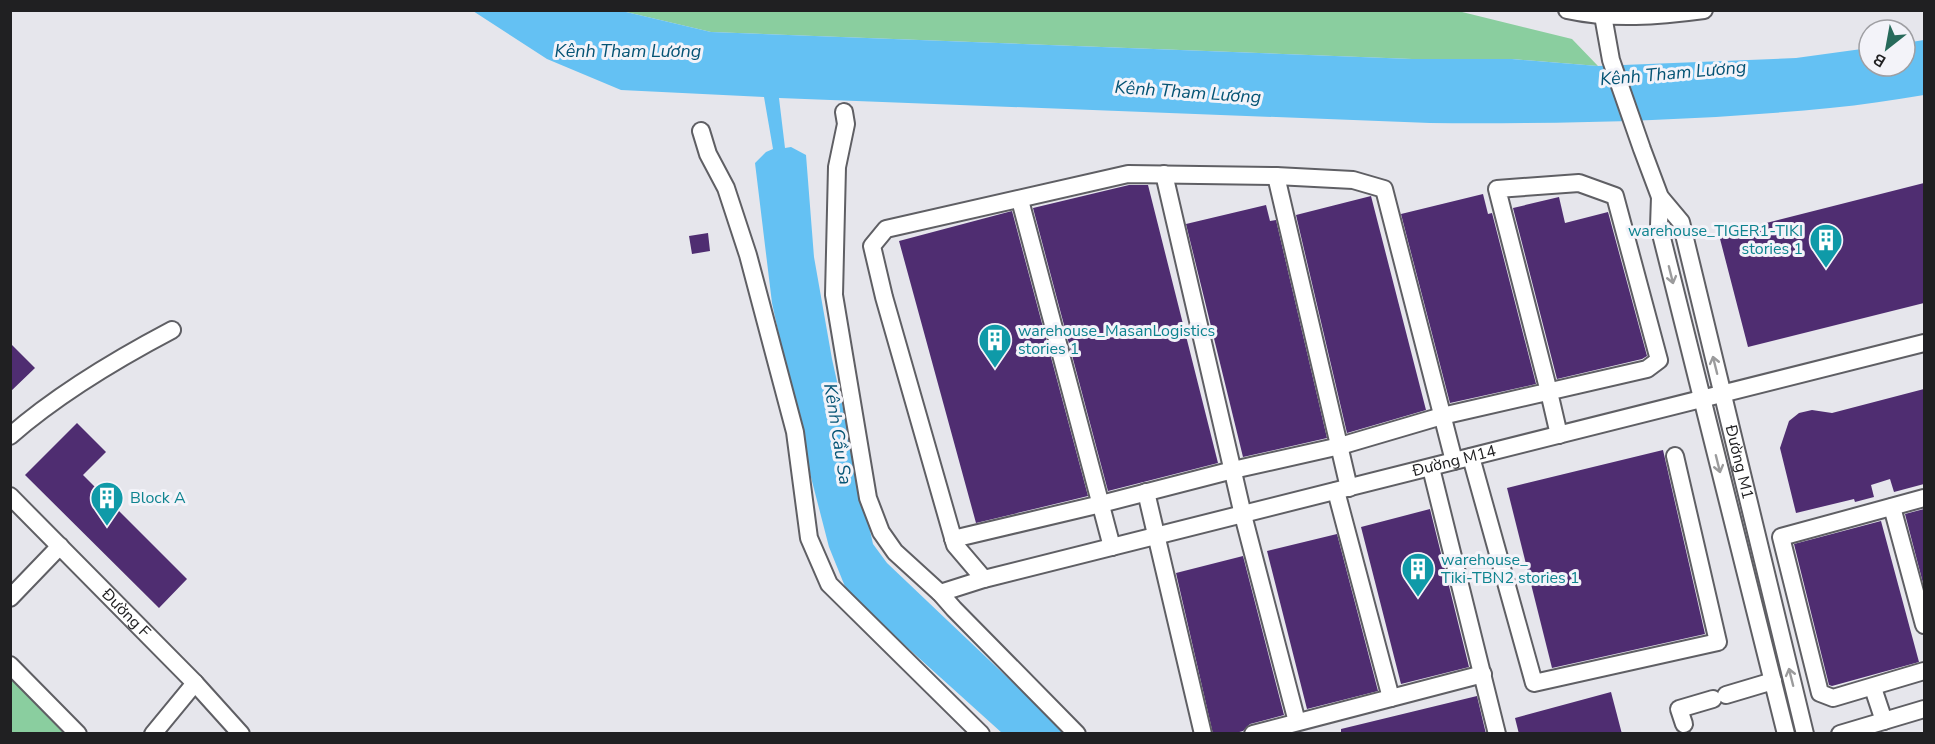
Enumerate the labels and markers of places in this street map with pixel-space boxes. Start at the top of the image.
place label: warehouse_TIGER1-TIKI stories 1 [1628,220,1803,260]
building icon: warehouse_TIGER1-TIKI stories 1 [1808,222,1844,269]
place label: warehouse_MasanLogistics stories 1 [1018,320,1215,360]
building icon: warehouse_MasanLogistics stories 1 [977,322,1013,369]
building icon: Block A [89,480,125,527]
place label: Block A [130,487,186,509]
place label: warehouse_ Tiki-TBN2 stories 1 [1441,549,1580,589]
building icon: warehouse_ Tiki-TBN2 stories 1 [1400,551,1436,598]

